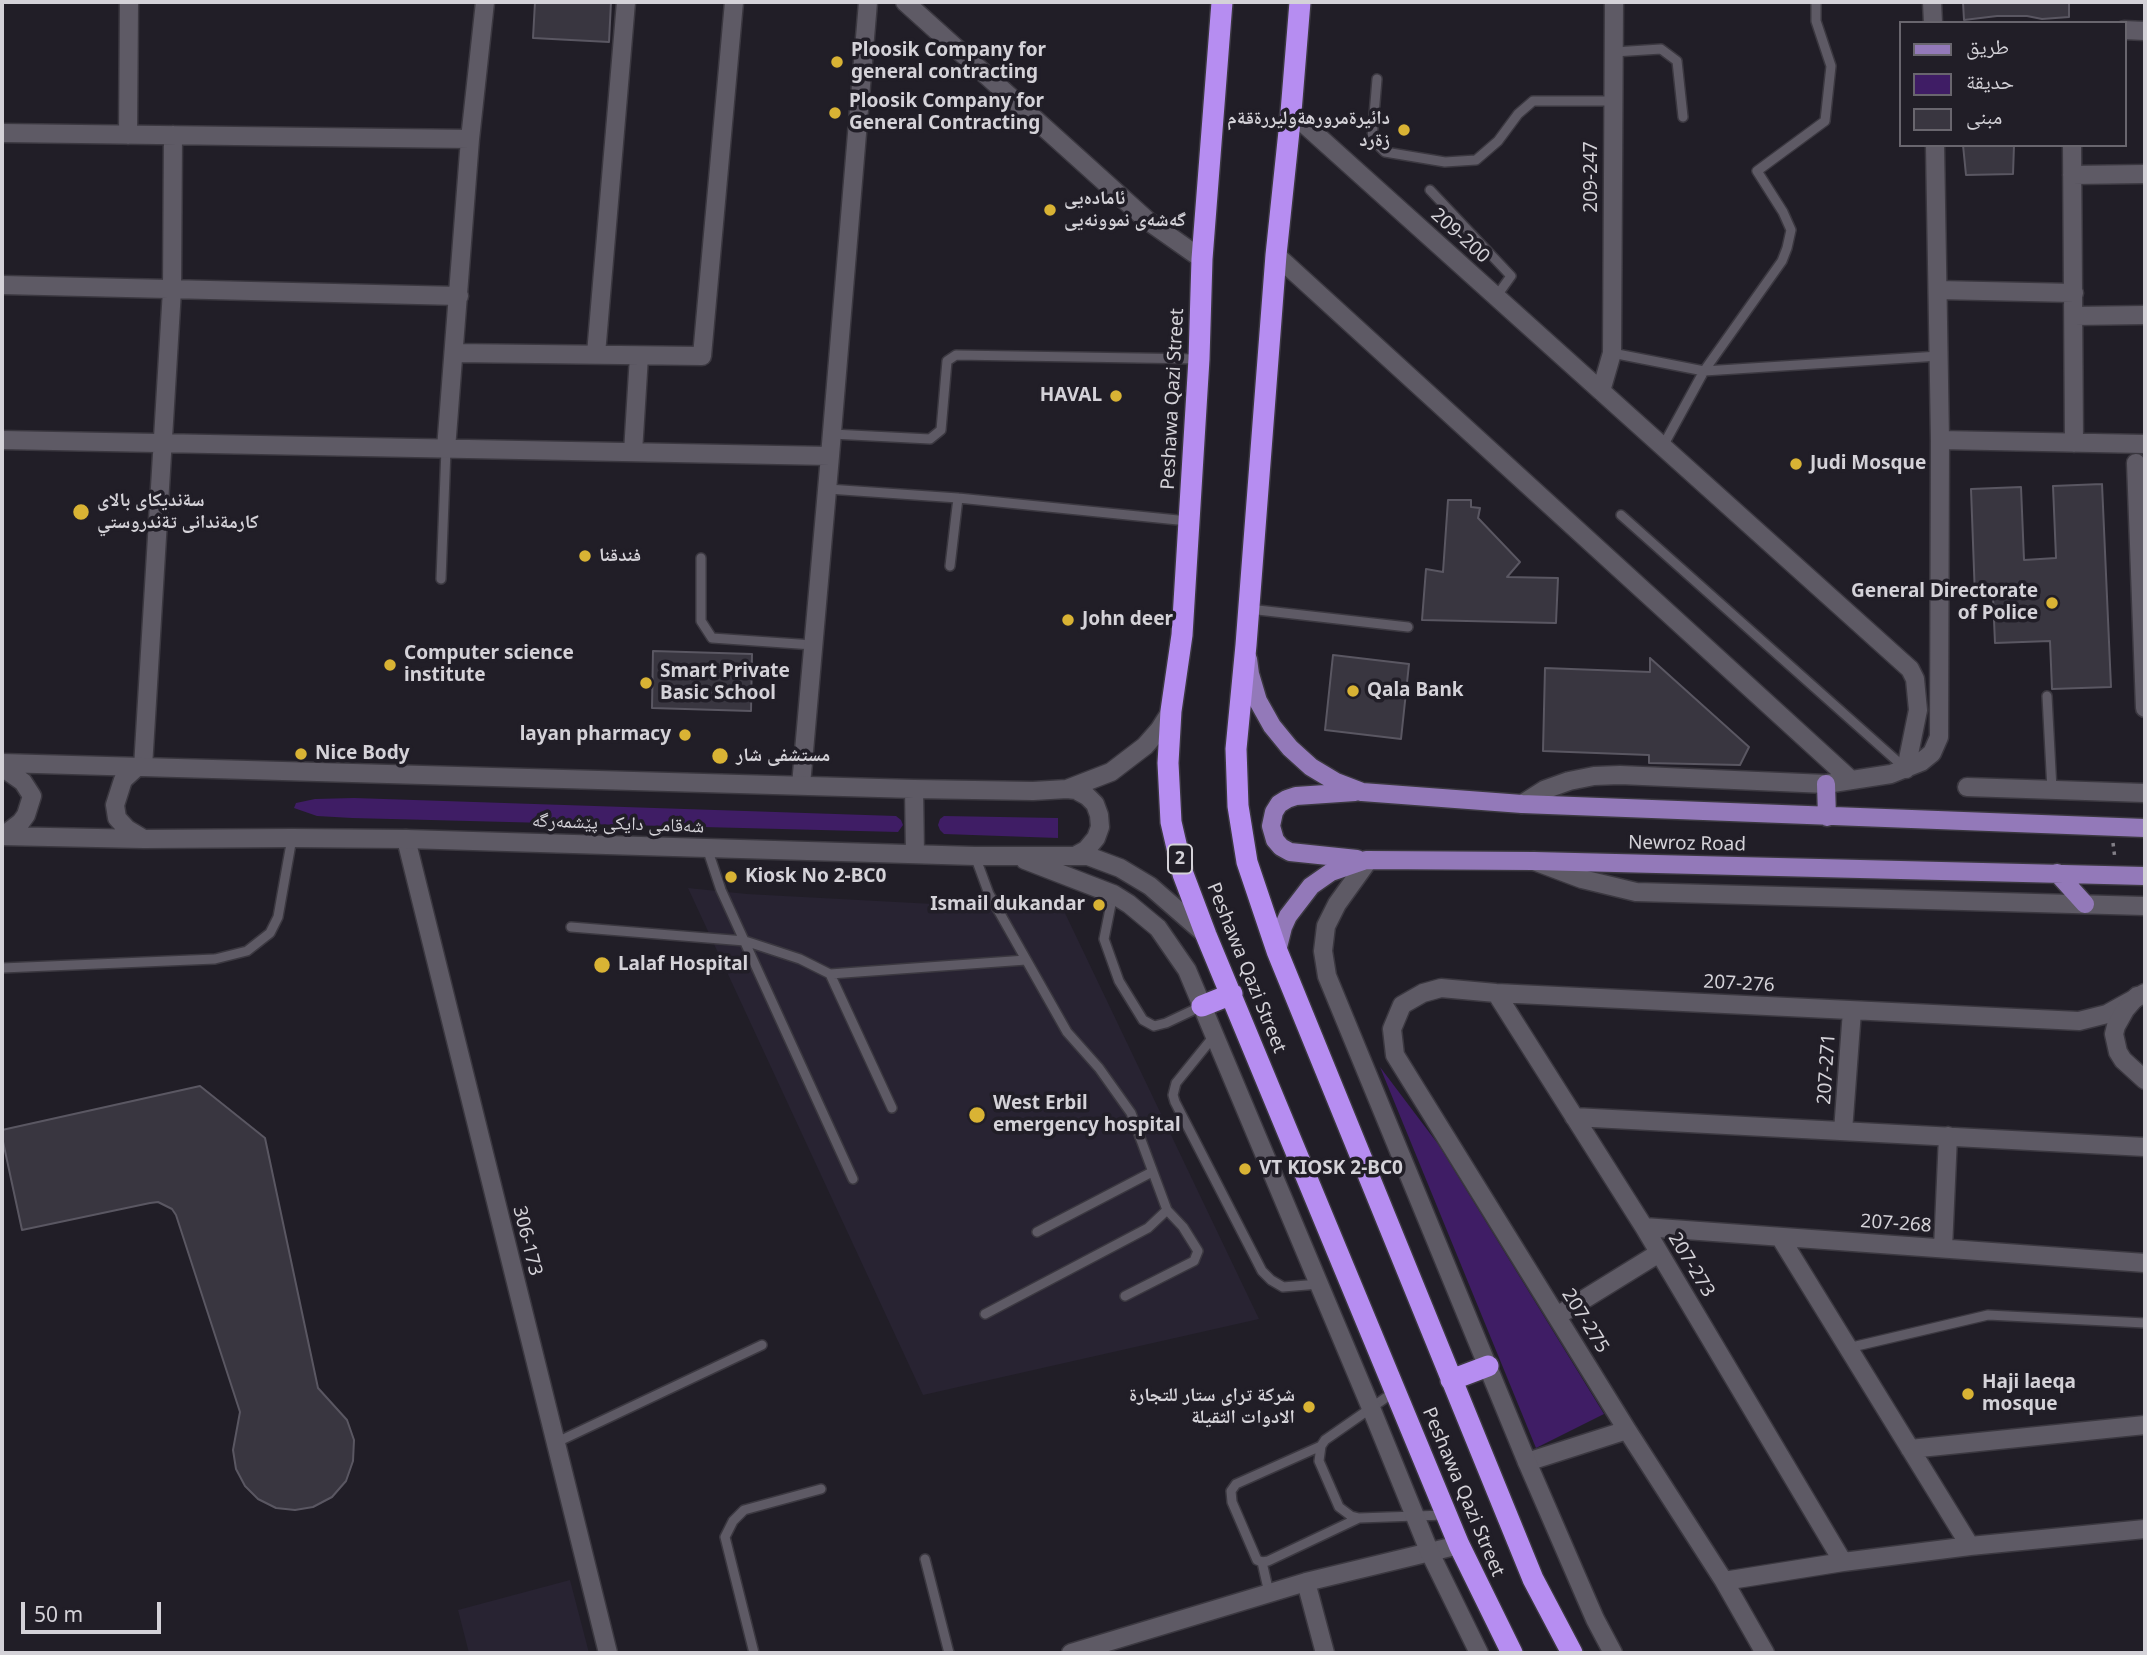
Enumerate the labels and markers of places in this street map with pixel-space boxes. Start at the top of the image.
place label: Ploosik Company for general contracting [851,40,1046,84]
marker: Ploosik Company for general contracting [829,54,845,70]
place label: Ploosik Company for General Contracting [849,91,1044,135]
marker: Ploosik Company for General Contracting [827,105,843,121]
place label: دائيرةمرورهةوليررةقةم زةرد [1227,108,1390,152]
marker: دائيرةمرورهةوليررةقةم زةرد [1396,122,1412,138]
place label: ئامادەیی گەشەی نموونەیی [1064,188,1186,232]
marker: ئامادەیی گەشەی نموونەیی [1042,202,1058,218]
place label: HAVAL [1040,385,1102,407]
marker: HAVAL [1108,388,1124,404]
place label: Judi Mosque [1810,453,1926,475]
marker: Judi Mosque [1788,456,1804,472]
place label: سةنديكاى بالاى كارمةندانى تةندروستي [97,490,259,534]
marker: سةنديكاى بالاى كارمةندانى تةندروستي [71,502,91,522]
place label: فندقنا [599,545,641,567]
marker: فندقنا [577,548,593,564]
place label: General Directorate of Police [1851,581,2038,625]
marker: General Directorate of Police [2044,595,2060,611]
place label: John deer [1082,609,1173,631]
marker: John deer [1060,612,1076,628]
place label: Computer science institute [404,643,574,687]
marker: Computer science institute [382,657,398,673]
place label: Smart Private Basic School [660,661,790,705]
marker: Smart Private Basic School [638,675,654,691]
place label: Qala Bank [1367,680,1464,702]
marker: Qala Bank [1345,683,1361,699]
place label: layan pharmacy [520,724,671,746]
marker: layan pharmacy [677,727,693,743]
place label: Nice Body [315,743,410,765]
place label: مستشفى شار [736,745,830,767]
marker: Nice Body [293,746,309,762]
marker: مستشفى شار [710,746,730,766]
place label: Kiosk No 2-BC0 [745,866,886,888]
marker: Kiosk No 2-BC0 [723,869,739,885]
place label: Ismail dukandar [930,894,1085,916]
marker: Ismail dukandar [1091,897,1107,913]
place label: Lalaf Hospital [618,954,748,976]
marker: Lalaf Hospital [592,955,612,975]
place label: West Erbil emergency hospital [993,1093,1181,1137]
marker: West Erbil emergency hospital [967,1105,987,1125]
place label: VT KIOSK 2-BC0 [1259,1158,1403,1180]
marker: VT KIOSK 2-BC0 [1237,1161,1253,1177]
place label: Haji laeqa mosque [1982,1372,2076,1416]
place label: شركة ترای ستار للتجارة الادوات الثقيلة [1129,1385,1295,1429]
marker: Haji laeqa mosque [1960,1386,1976,1402]
marker: شركة ترای ستار للتجارة الادوات الثقيلة [1301,1399,1317,1415]

